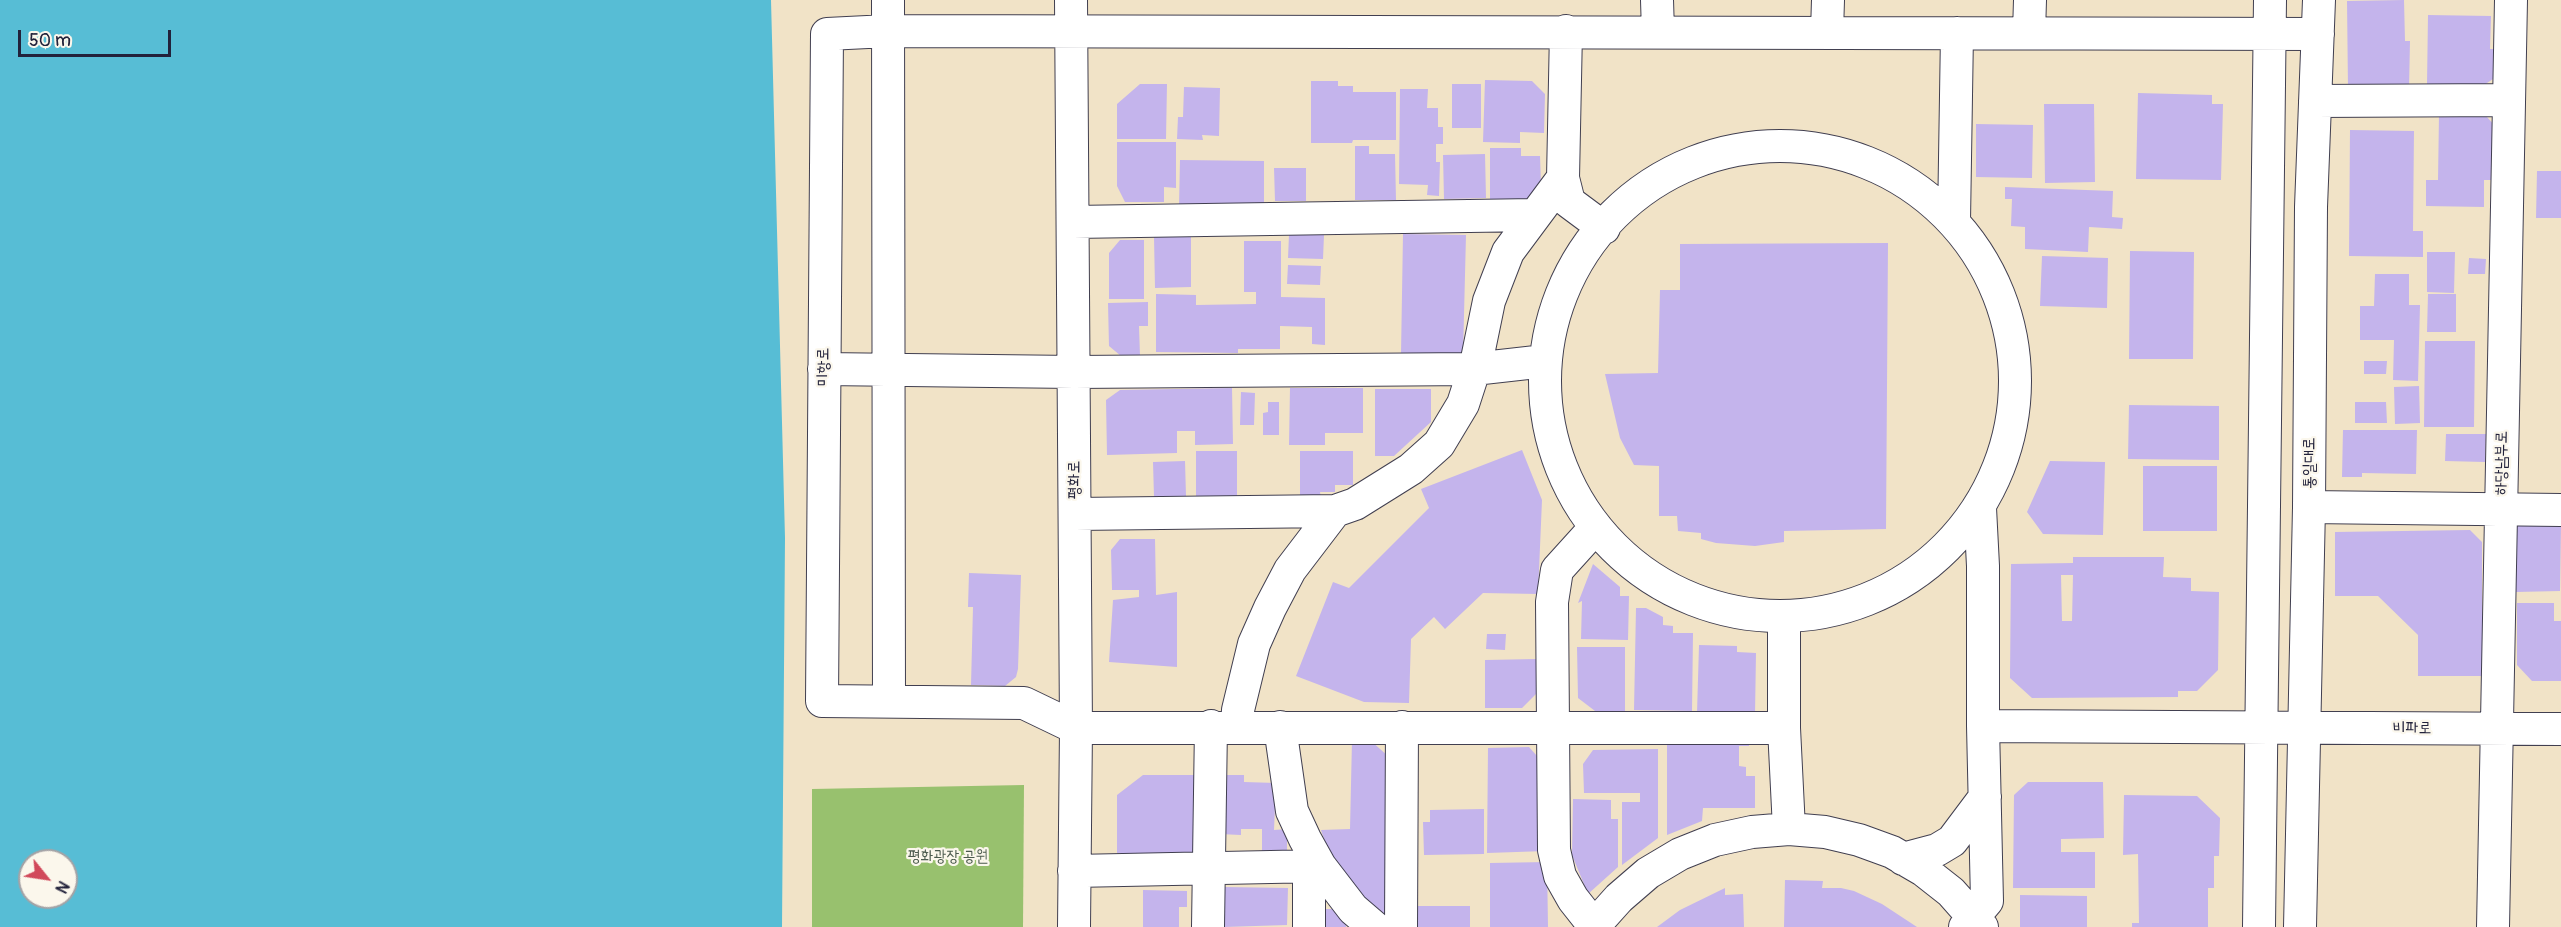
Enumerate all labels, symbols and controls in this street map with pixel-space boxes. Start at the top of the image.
scale bar [21,18,174,56]
text: 50 m [29,29,71,52]
street label: 미항로 [814,348,834,386]
street label: 하당남부로 [2492,431,2512,495]
street label: 통일대로 [2300,437,2320,489]
street label: 평화로 [1065,461,1085,499]
street label: 비파로 [2393,719,2431,739]
park label: 평화광장 공원 [908,847,988,867]
north arrow [18,849,78,909]
text: N [50,877,73,897]

